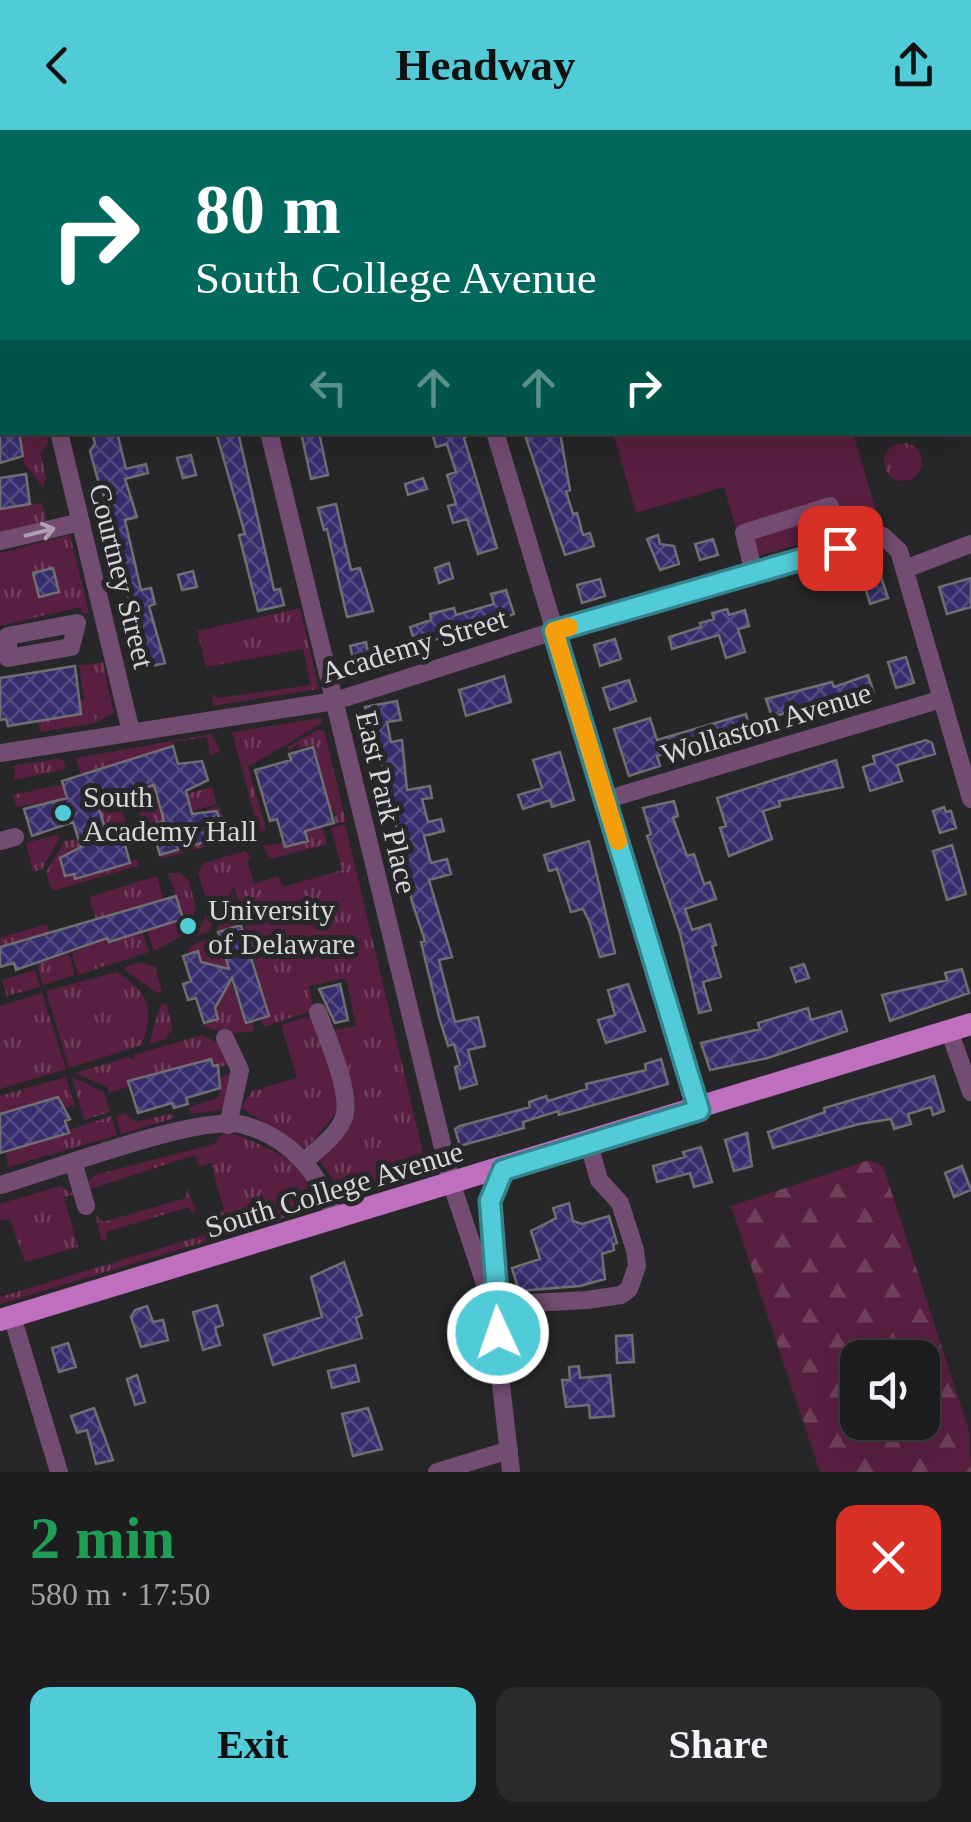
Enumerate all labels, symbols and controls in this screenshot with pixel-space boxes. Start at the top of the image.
icon: back [30,38,85,93]
icon: share [886,38,941,93]
text: Headway [396,40,576,90]
icon: right [30,170,160,300]
text: 80 m [195,171,341,248]
text: South College Avenue [195,253,597,303]
icon: left [301,360,356,415]
icon: ahead [406,360,461,415]
icon: ahead [511,360,566,415]
icon: right [616,360,671,415]
street label: Courtney Street [83,480,161,672]
pin [798,506,883,591]
one-way arrow [24,521,55,540]
icon: arrive [813,521,868,576]
street label: Academy Street [317,601,511,689]
street label: Wollaston Avenue [657,675,875,771]
street label: East Park Place [350,707,424,897]
place label: South Academy Hall [83,780,257,847]
marker: South Academy Hall [52,802,74,824]
place label: University of Delaware [208,893,355,960]
marker: University of Delaware [177,915,199,937]
street label: South College Avenue [201,1134,467,1244]
position arrow [446,1281,550,1385]
map controls [840,1340,940,1440]
button: sound [840,1340,940,1440]
text: 2 min [30,1505,175,1571]
button: close [836,1505,941,1610]
text: 580 m · 17:50 [30,1576,210,1612]
button: Exit [30,1687,476,1802]
button: Share [496,1687,941,1802]

